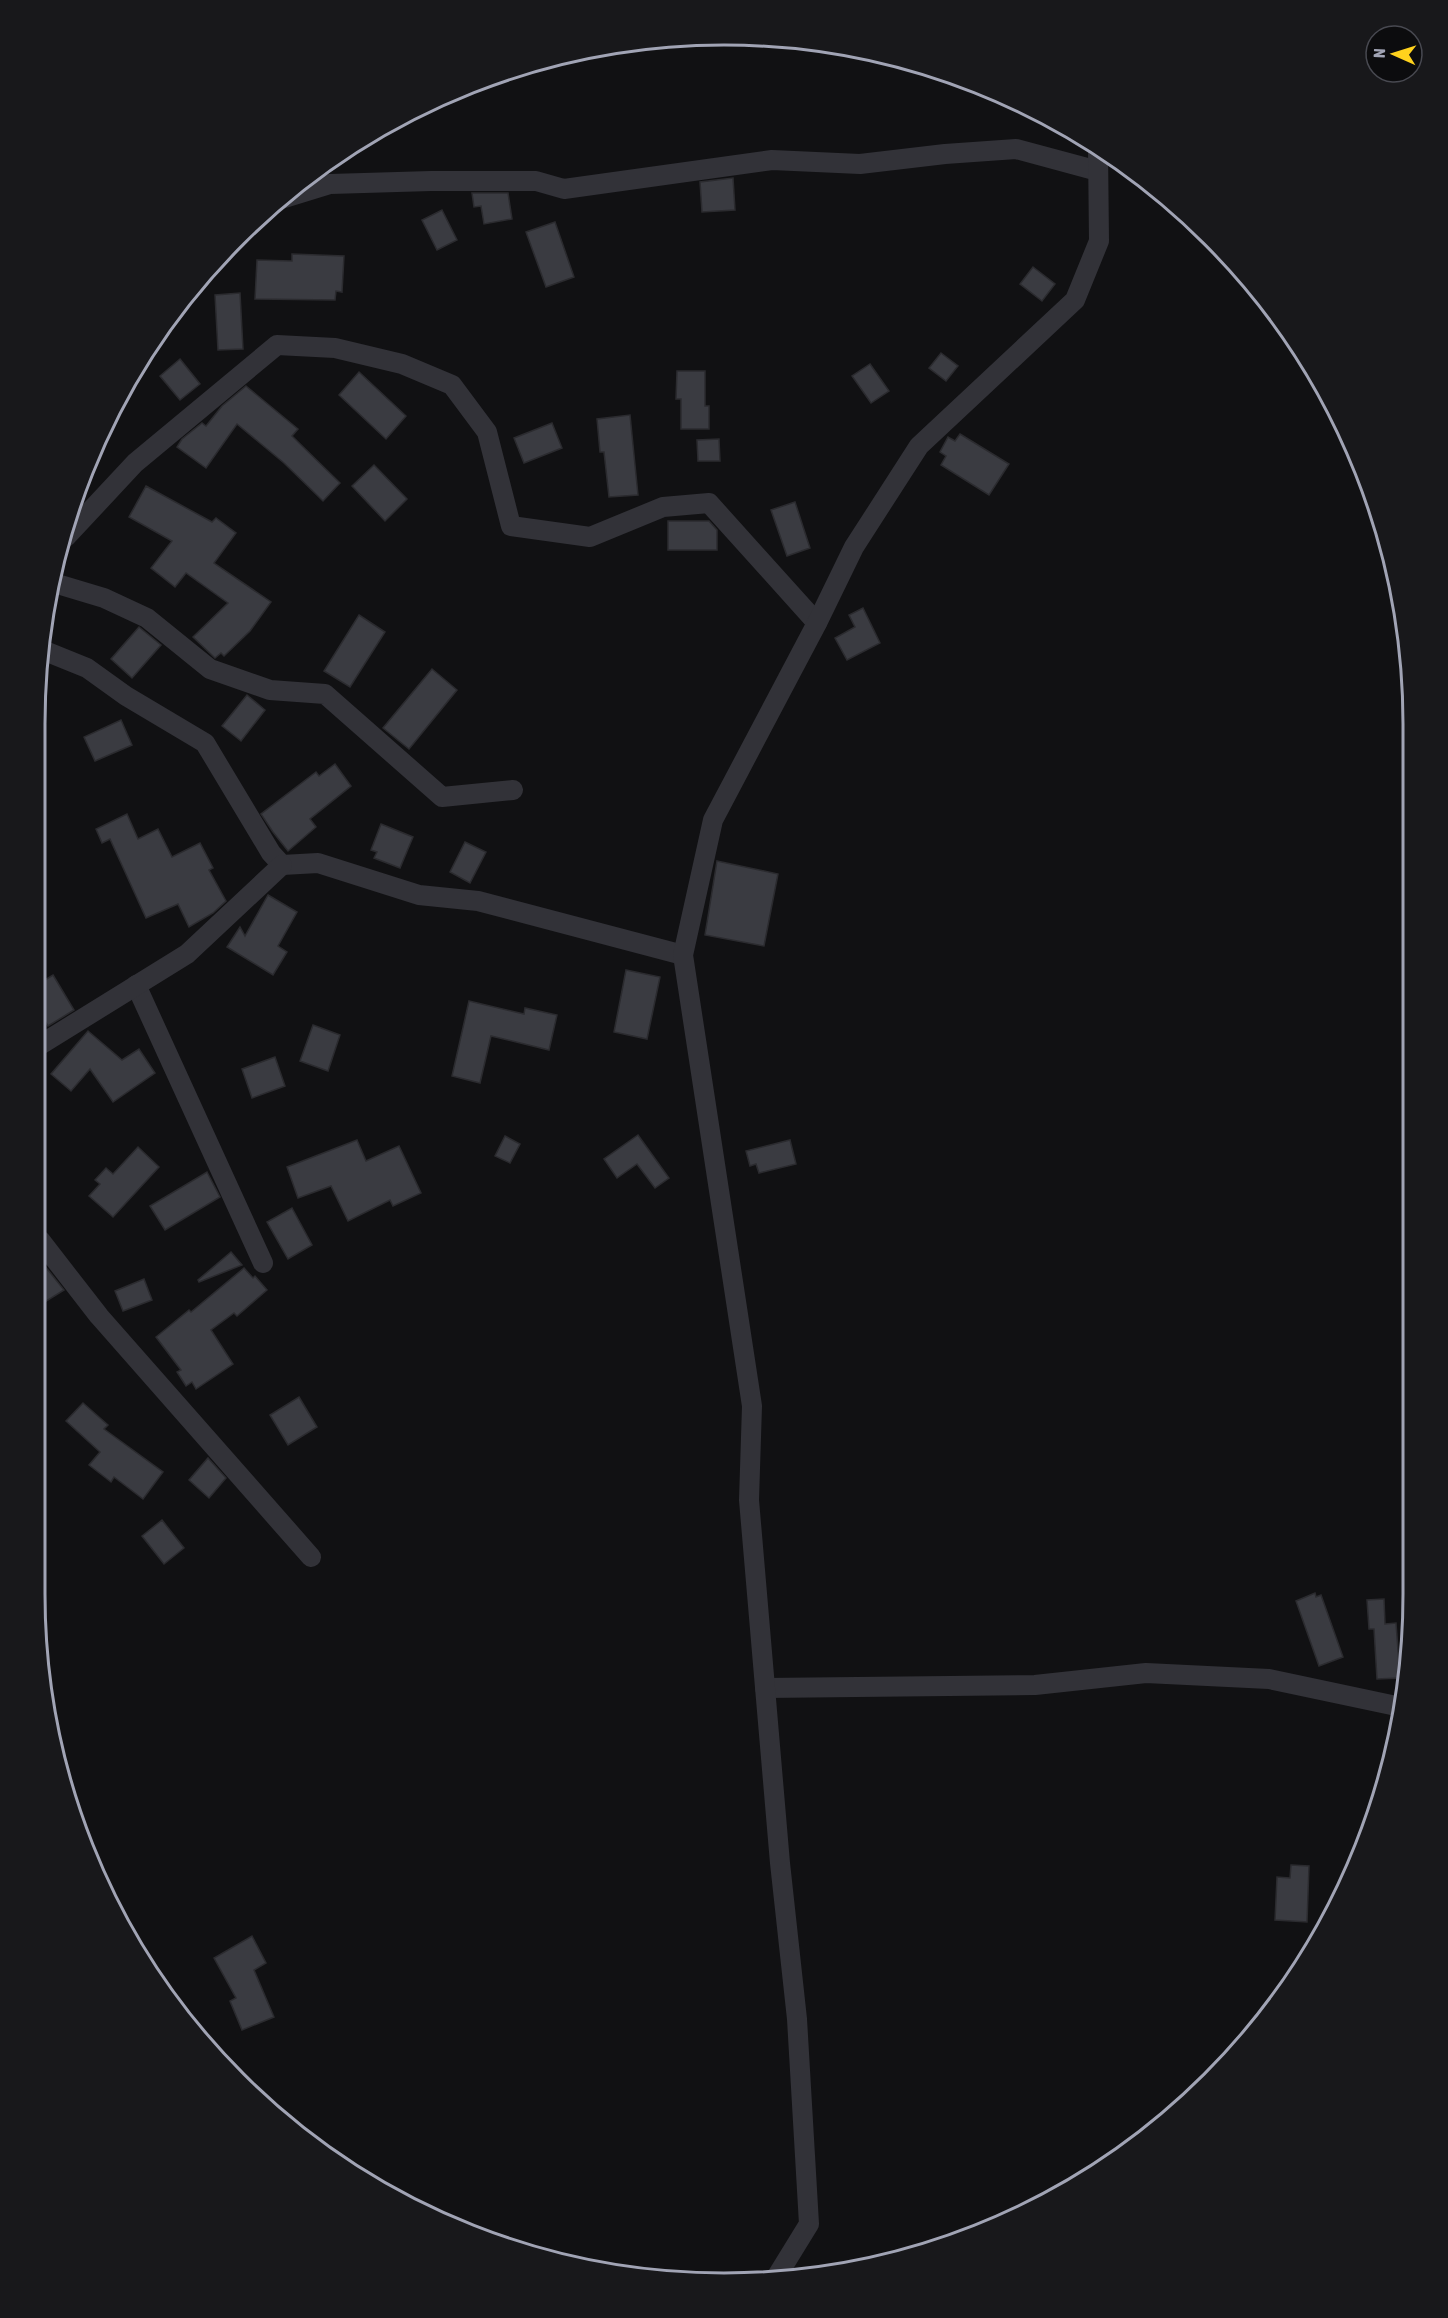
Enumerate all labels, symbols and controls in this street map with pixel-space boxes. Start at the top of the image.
north arrow [1364,24,1424,84]
text: N [1370,48,1388,58]

